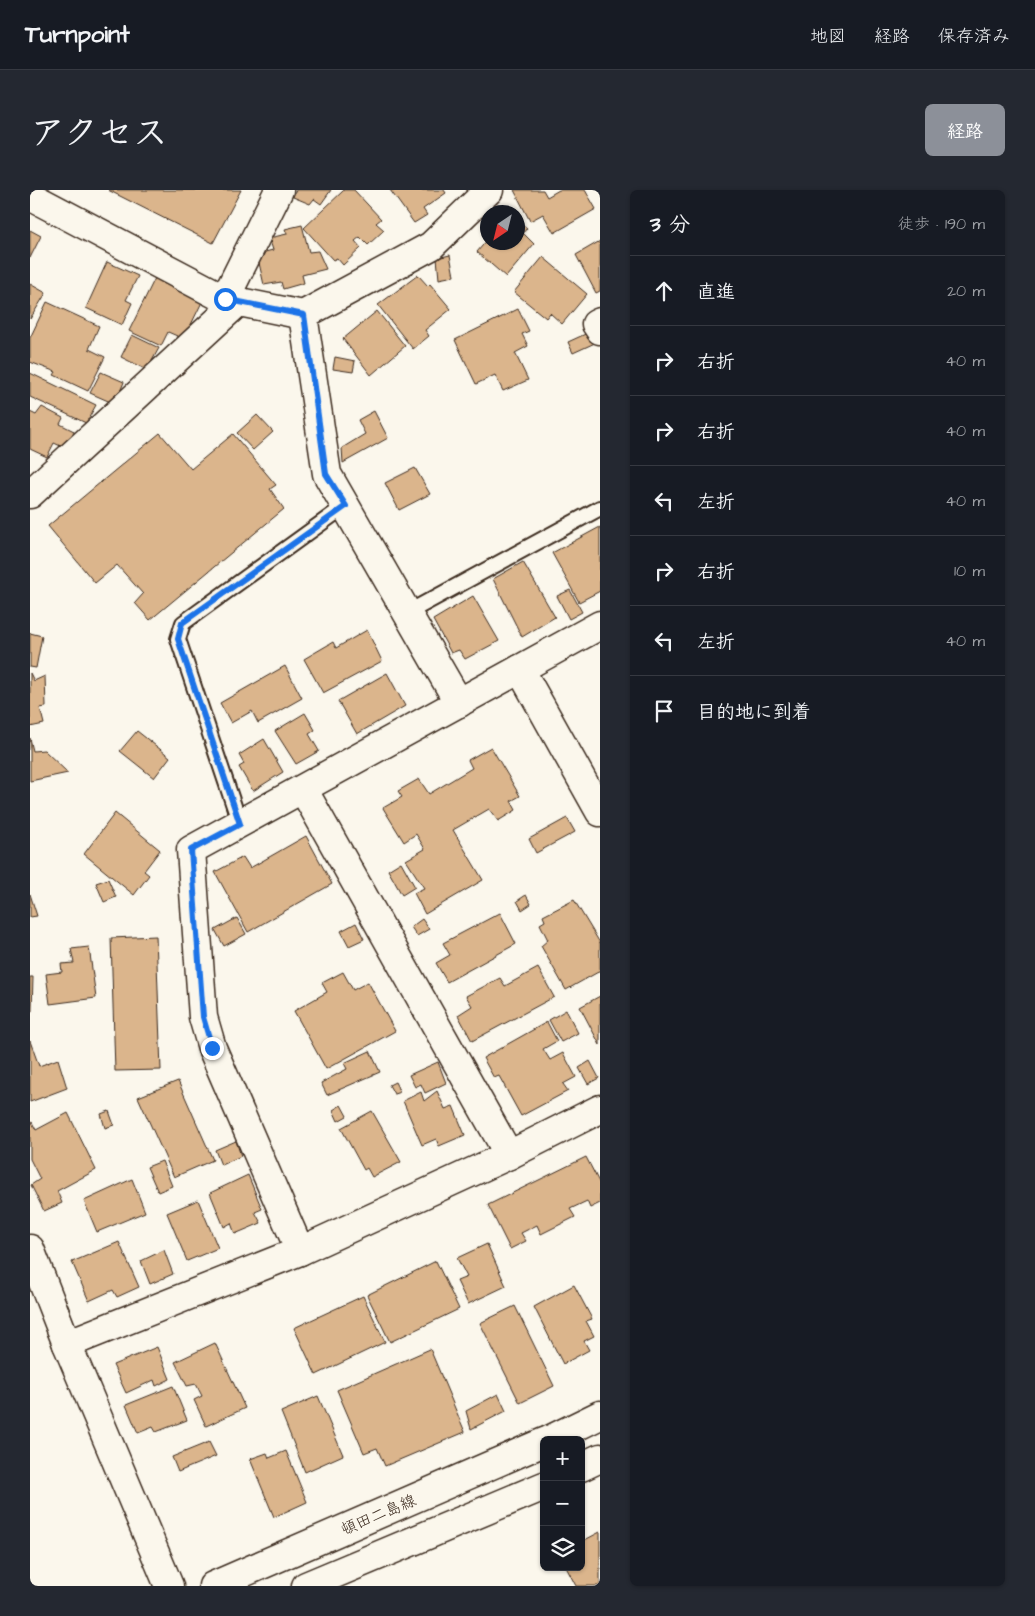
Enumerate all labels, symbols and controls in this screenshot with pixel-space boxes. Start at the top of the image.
text: Turnpoint [25,18,130,52]
text: 地図 [810,24,846,49]
text: 経路 [874,24,910,49]
text: 保存済み [938,24,1010,49]
button: 経路 [925,104,1005,156]
text: アクセス [30,109,168,158]
north arrow [480,205,525,250]
text: 3 分 [650,210,690,239]
text: 徒歩 · 190 m [898,213,985,235]
icon: ahead [650,277,678,305]
text: 直進 [697,279,735,306]
text: 20 m [947,280,985,302]
route start [214,288,237,311]
icon: right [650,347,678,375]
text: 右折 [697,349,735,376]
text: 40 m [945,350,985,372]
icon: right [650,417,678,445]
text: 右折 [697,419,735,446]
text: 40 m [945,420,985,442]
icon: left [650,487,678,515]
text: 左折 [697,489,735,516]
text: 40 m [945,490,985,512]
icon: right [650,557,678,585]
text: 右折 [697,559,735,586]
text: 10 m [954,560,985,582]
icon: left [650,627,678,655]
text: 左折 [697,629,735,656]
text: 40 m [945,630,985,652]
icon: arrive [650,697,678,725]
text: 目的地に到着 [697,699,811,726]
route end [201,1037,224,1060]
map controls [540,1436,585,1571]
button: + [540,1436,585,1481]
button: − [540,1481,585,1526]
street label: 頓田二島線 [337,1489,420,1541]
button: layers [540,1526,585,1571]

